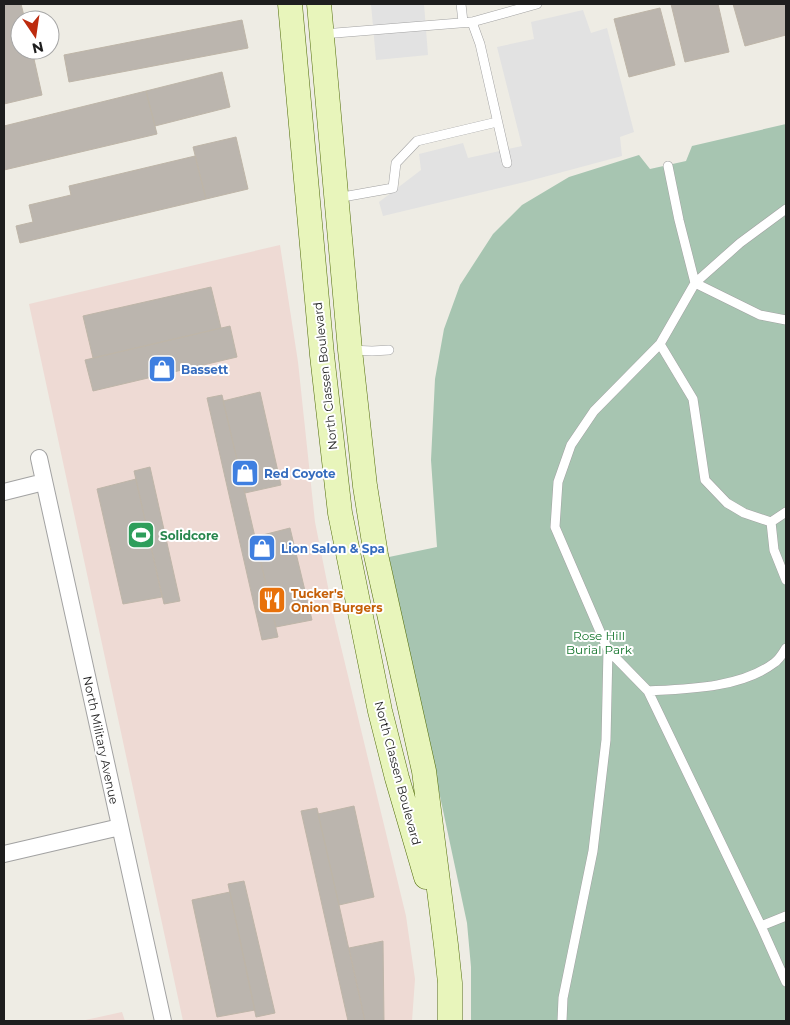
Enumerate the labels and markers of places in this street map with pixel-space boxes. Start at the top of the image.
shop icon: Bassett [147,354,177,384]
place label: Bassett [181,362,229,377]
shop icon: Red Coyote [230,458,260,488]
place label: Red Coyote [264,466,336,481]
sports icon: Solidcore [126,520,156,550]
place label: Solidcore [160,528,219,543]
shop icon: Lion Salon & Spa [247,533,277,563]
place label: Lion Salon & Spa [281,541,385,556]
restaurant icon: Tucker's Onion Burgers [257,585,287,615]
place label: Tucker's Onion Burgers [291,586,383,615]

